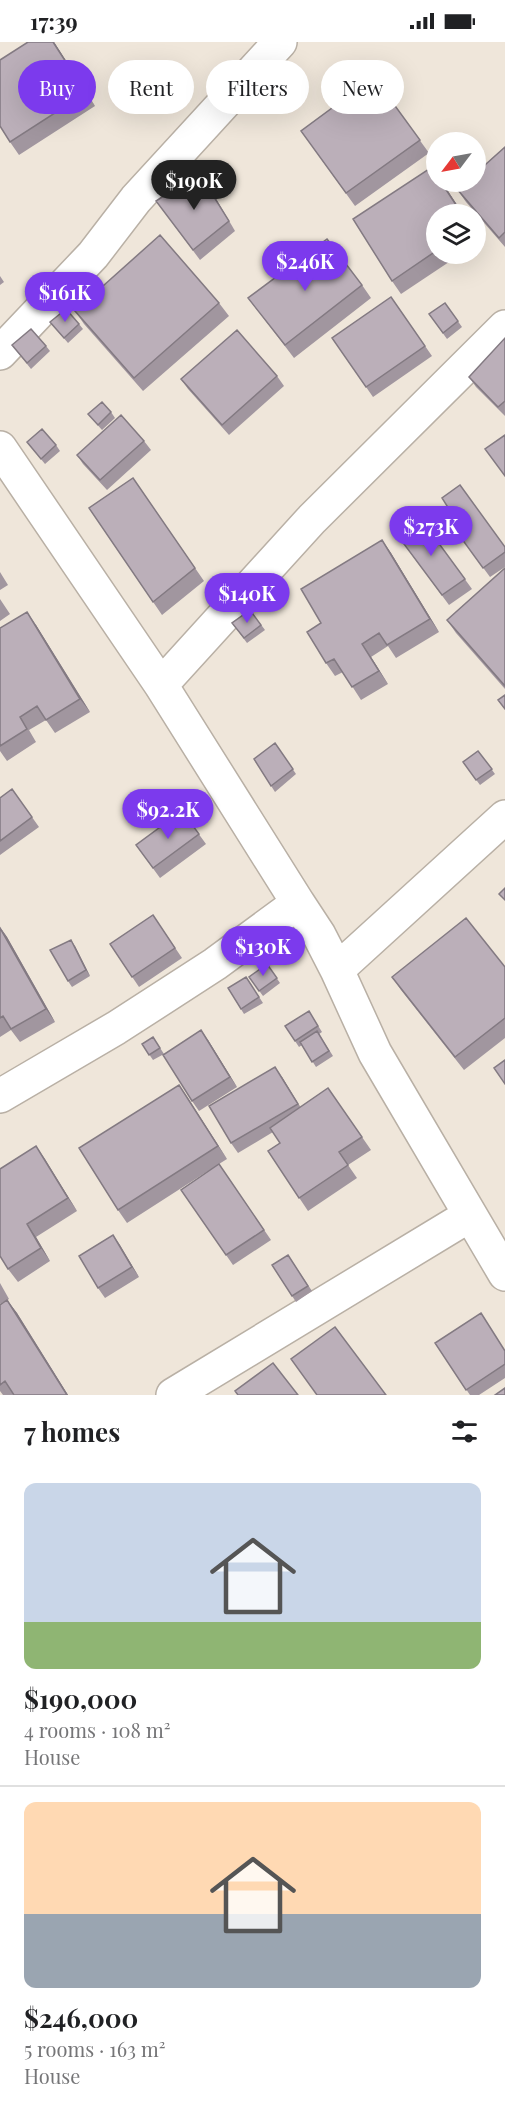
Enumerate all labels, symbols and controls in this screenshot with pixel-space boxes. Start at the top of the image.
text: 17:39 [30,6,78,36]
chip: Buy [18,60,96,114]
chip: Rent [108,60,194,114]
chip: Filters [206,60,309,114]
chip: New [321,60,404,114]
north arrow [426,132,486,192]
map controls [426,132,486,264]
pin: $190K [152,160,236,211]
text: $190K [165,166,223,193]
button: layers [426,204,486,264]
pin: $246K [263,241,347,292]
text: $246K [276,247,334,274]
pin: $161K [23,272,107,323]
text: $161K [39,278,91,305]
pin: $273K [389,506,473,557]
text: $273K [403,512,459,539]
pin: $140K [205,573,289,624]
text: $140K [219,579,275,606]
pin: $92.2K [119,789,217,840]
text: $92.2K [136,795,200,822]
pin: $130K [221,926,305,977]
text: $130K [235,932,291,959]
text: 7 homes [24,1414,120,1449]
icon: filters [448,1415,481,1448]
icon: home [199,1522,307,1630]
text: $190,000 [24,1681,137,1716]
text: 4 rooms · 108 m² [24,1716,171,1743]
text: House [24,1743,80,1770]
icon: home [199,1841,307,1949]
text: $246,000 [24,2000,138,2035]
text: 5 rooms · 163 m² [24,2035,166,2062]
text: House [24,2062,80,2089]

